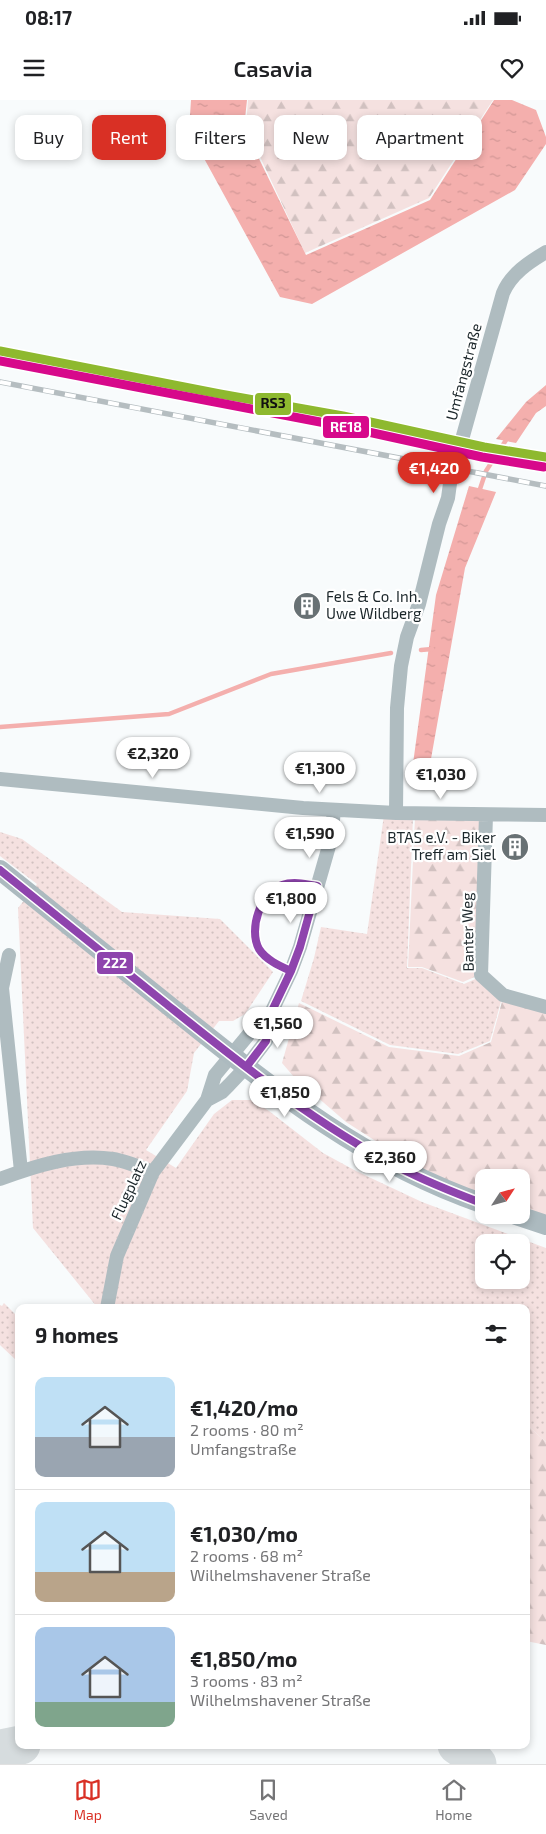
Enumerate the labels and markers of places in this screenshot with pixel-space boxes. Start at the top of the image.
pin: €1,420 [393,452,475,494]
place label: Fels & Co. Inh. Uwe Wildberg [326,587,422,622]
building icon: Fels & Co. Inh. Uwe Wildberg [292,591,322,621]
pin: €2,320 [112,736,194,779]
pin: €1,300 [279,752,361,794]
pin: €1,030 [400,758,482,800]
pin: €1,590 [269,816,351,859]
place label: BTAS e.V. - Biker Treff am Siel [387,828,497,863]
building icon: BTAS e.V. - Biker Treff am Siel [500,832,530,862]
pin: €1,800 [250,882,332,924]
pin: €1,560 [237,1006,319,1049]
pin: €1,850 [244,1076,326,1118]
pin: €2,360 [349,1140,431,1183]

